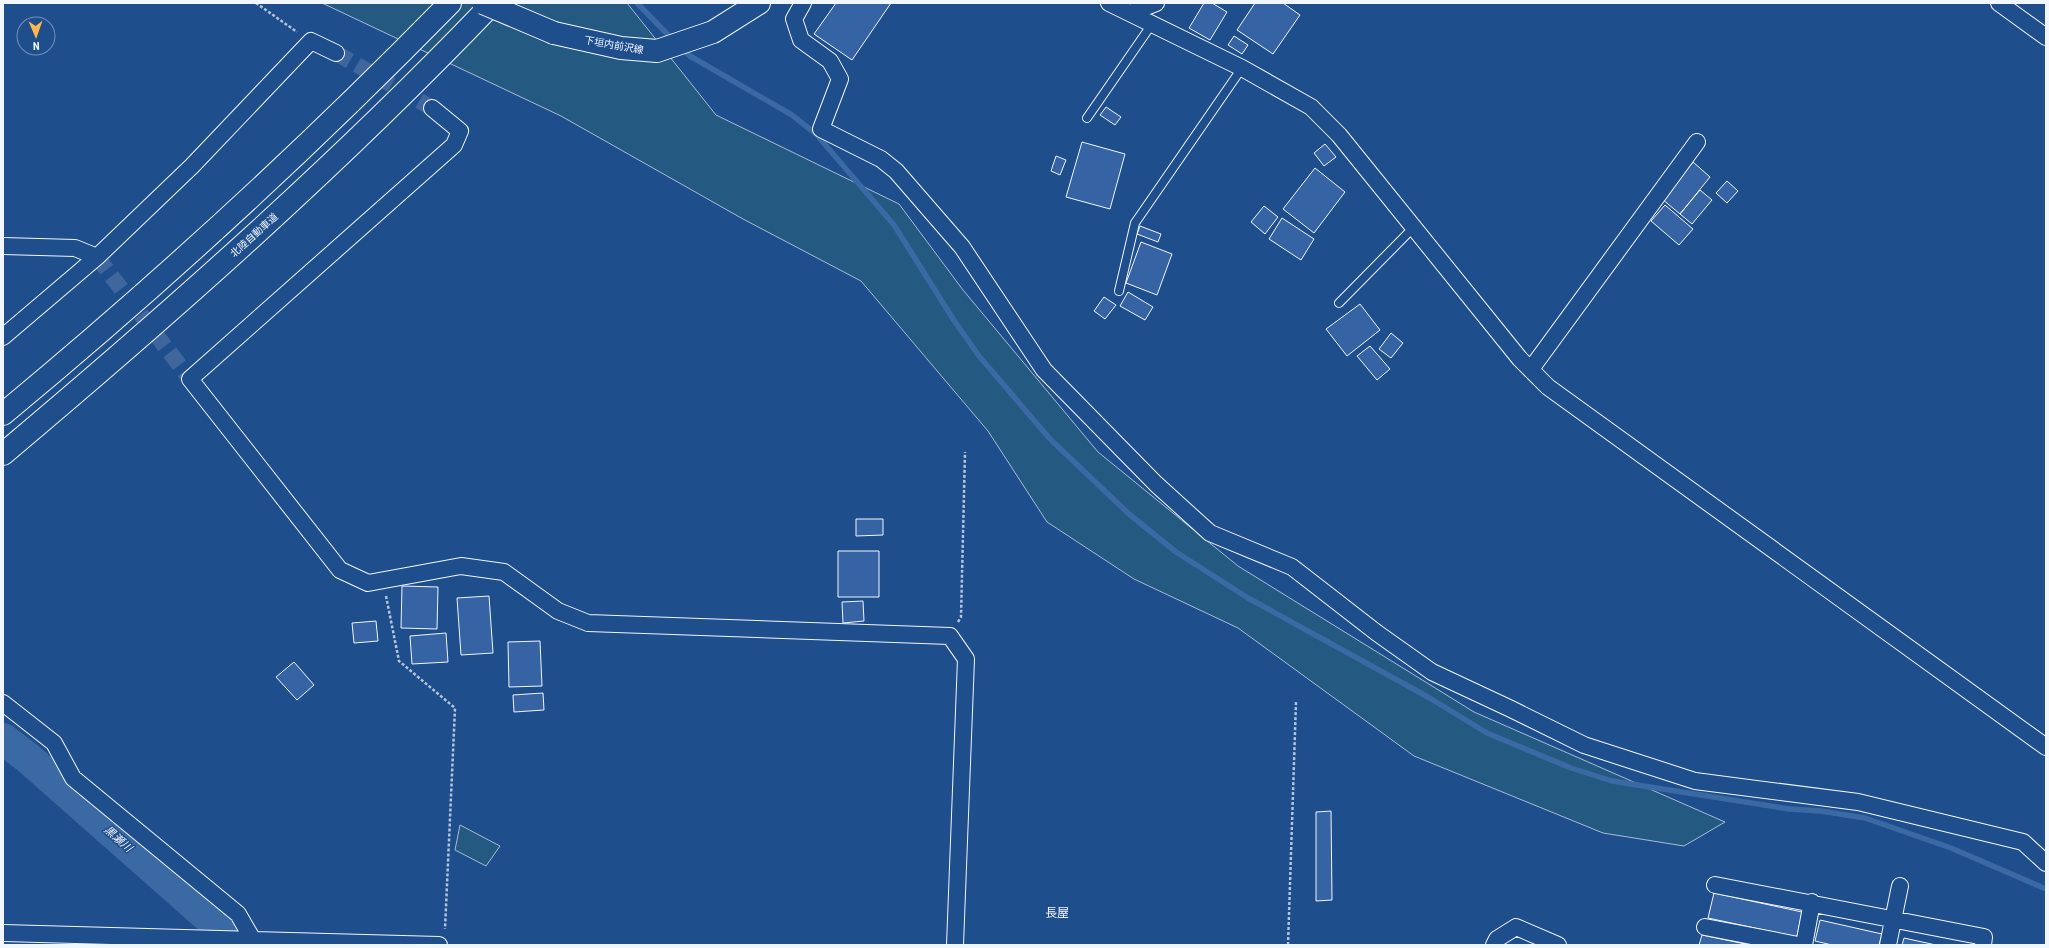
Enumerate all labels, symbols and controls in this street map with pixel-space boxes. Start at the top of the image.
north arrow [16,16,56,56]
street label: 下垣内前沢線 [584,34,644,56]
text: N [32,39,40,52]
street label: 北陸自動車道 [228,211,280,259]
water label: 黒瀬川 [101,823,135,855]
district label: 長屋 [1045,906,1069,920]

